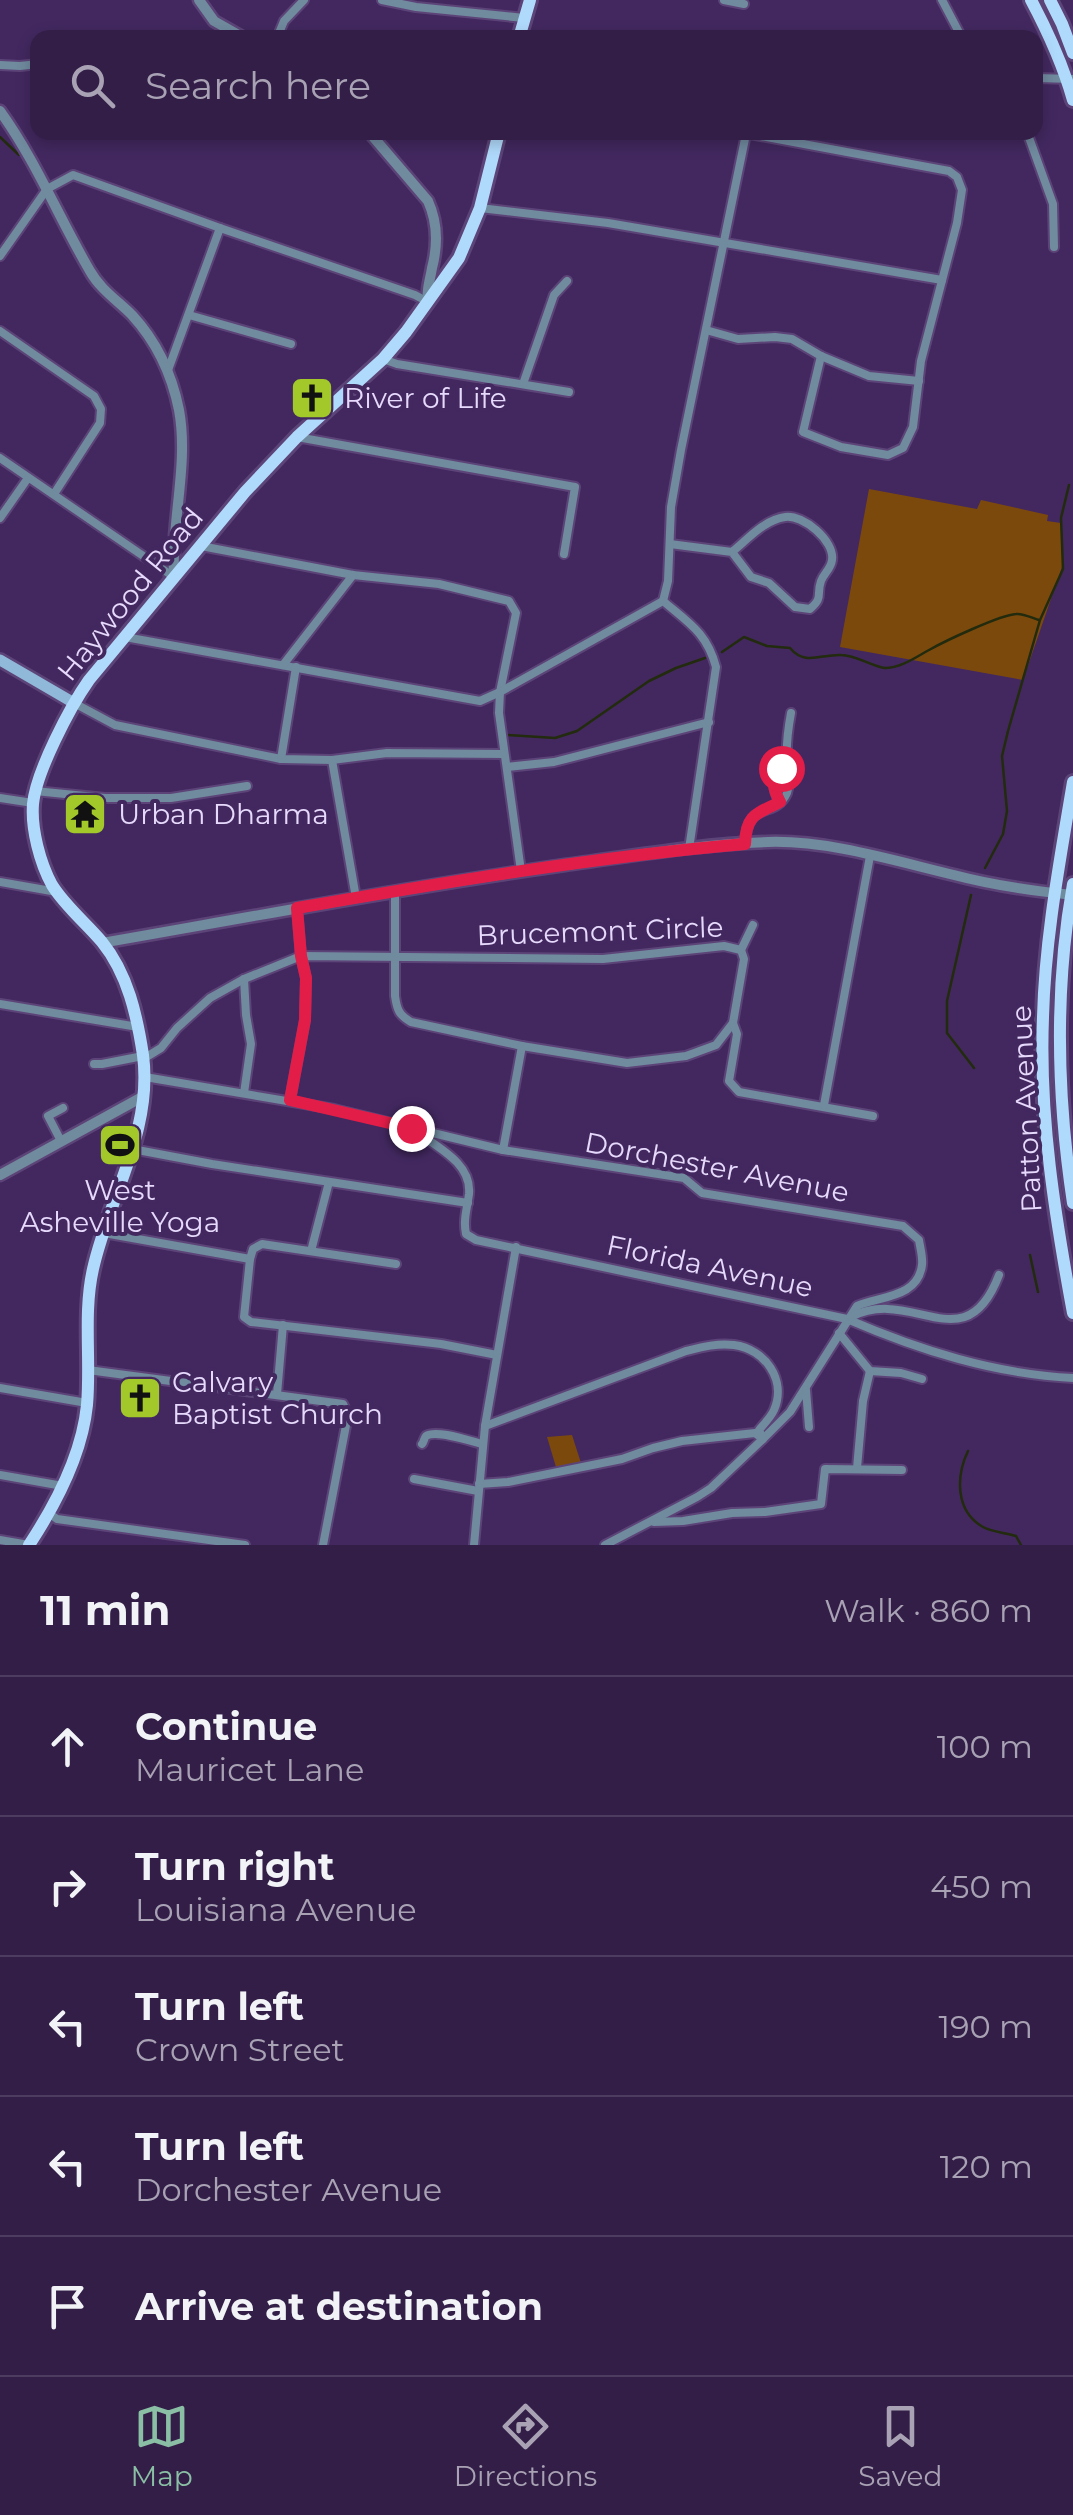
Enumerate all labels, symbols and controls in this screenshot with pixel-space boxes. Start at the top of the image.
search box [30,30,1043,140]
icon: search [65,58,120,113]
text: Search here [145,62,371,109]
church icon: River of Life [289,375,335,421]
place label: River of Life [344,381,507,415]
street label: Haywood Road [50,501,210,687]
route start [759,746,805,792]
temple icon: Urban Dharma [62,791,108,837]
place label: Urban Dharma [118,797,329,831]
street label: Brucemont Circle [476,910,724,952]
street label: Patton Avenue [1004,1004,1048,1214]
route end [389,1106,435,1152]
sports icon: West Asheville Yoga [97,1122,143,1168]
street label: Dorchester Avenue [582,1125,852,1209]
place label: West Asheville Yoga [20,1173,220,1239]
street label: Florida Avenue [604,1228,816,1304]
place label: Calvary Baptist Church [172,1365,383,1431]
church icon: Calvary Baptist Church [117,1375,163,1421]
text: 11 min [40,1584,171,1636]
text: Walk · 860 m [824,1591,1033,1630]
text: Continue [135,1703,317,1750]
icon: ahead [40,1719,95,1774]
text: 100 m [937,1727,1033,1766]
text: Mauricet Lane [135,1750,364,1789]
text: Turn right [135,1843,334,1890]
icon: right [40,1859,95,1914]
text: 450 m [930,1867,1033,1906]
text: Louisiana Avenue [135,1890,417,1929]
text: Turn left [135,1983,304,2030]
icon: left [40,1999,95,2054]
text: 190 m [938,2007,1033,2046]
text: Crown Street [135,2030,345,2069]
text: Turn left [135,2123,304,2170]
icon: left [40,2139,95,2194]
text: 120 m [940,2147,1033,2186]
text: Dorchester Avenue [135,2170,442,2209]
icon: arrive [40,2279,95,2334]
text: Arrive at destination [135,2283,543,2330]
tab: Map [131,2399,193,2493]
tab: Directions [454,2399,597,2493]
tab: Saved [858,2399,942,2493]

